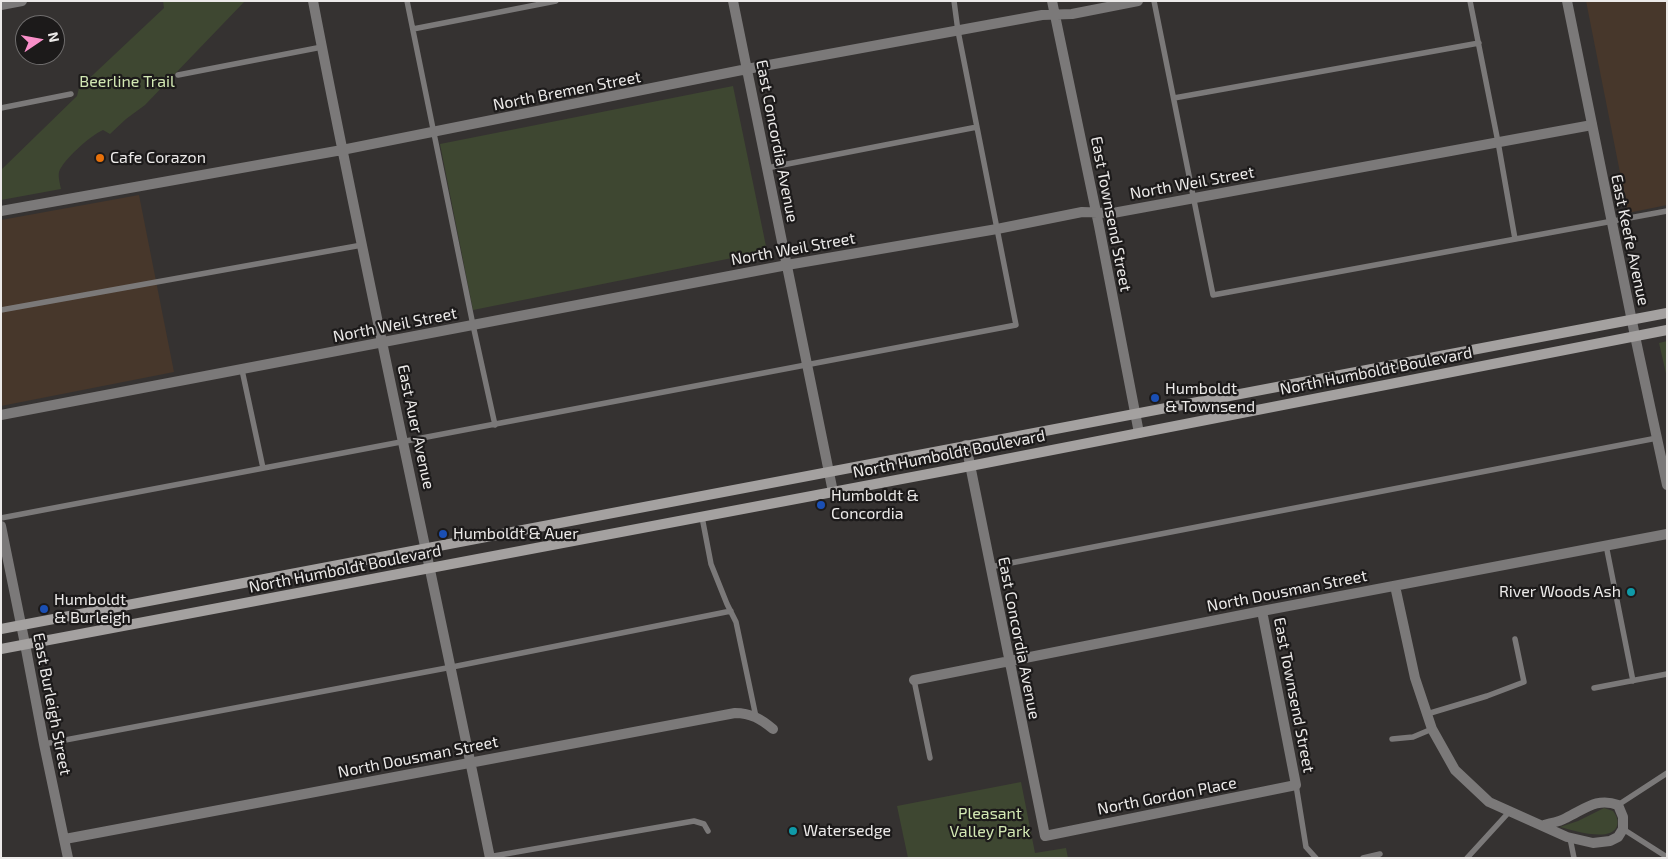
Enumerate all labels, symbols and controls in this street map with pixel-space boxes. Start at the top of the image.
north arrow [15,15,65,65]
text: N [45,30,64,44]
street label: East Concordia Avenue [752,58,802,224]
street label: North Bremen Street [491,67,643,115]
park label: Beerline Trail [79,72,175,92]
street label: East Townsend Street [1087,135,1135,293]
place label: Cafe Corazon [110,148,206,168]
marker: Cafe Corazon [94,152,106,164]
street label: North Weil Street [1128,163,1256,203]
street label: East Keefe Avenue [1607,173,1653,307]
street label: North Weil Street [729,229,857,269]
street label: North Weil Street [331,304,459,346]
street label: North Humboldt Boulevard [1278,343,1474,399]
street label: East Auer Avenue [393,363,439,491]
place label: Humboldt & Townsend [1165,379,1255,417]
marker: Humboldt & Townsend [1149,392,1161,404]
street label: North Humboldt Boulevard [851,426,1047,482]
place label: Humboldt & Concordia [831,486,919,524]
marker: Humboldt & Concordia [815,499,827,511]
place label: Humboldt & Auer [453,524,579,544]
marker: Humboldt & Auer [437,528,449,540]
street label: North Humboldt Boulevard [247,541,443,597]
street label: East Concordia Avenue [994,555,1044,721]
street label: North Dousman Street [1205,566,1369,616]
place label: River Woods Ash [1499,582,1621,602]
marker: River Woods Ash [1625,586,1637,598]
place label: Humboldt & Burleigh [54,590,131,628]
marker: Humboldt & Burleigh [38,603,50,615]
street label: East Townsend Street [1270,616,1318,774]
street label: East Burleigh Street [29,631,75,777]
street label: North Dousman Street [336,732,500,782]
street label: North Gordon Place [1096,773,1238,819]
park label: Pleasant Valley Park [950,804,1030,842]
place label: Watersedge [803,821,891,841]
marker: Watersedge [787,825,799,837]

